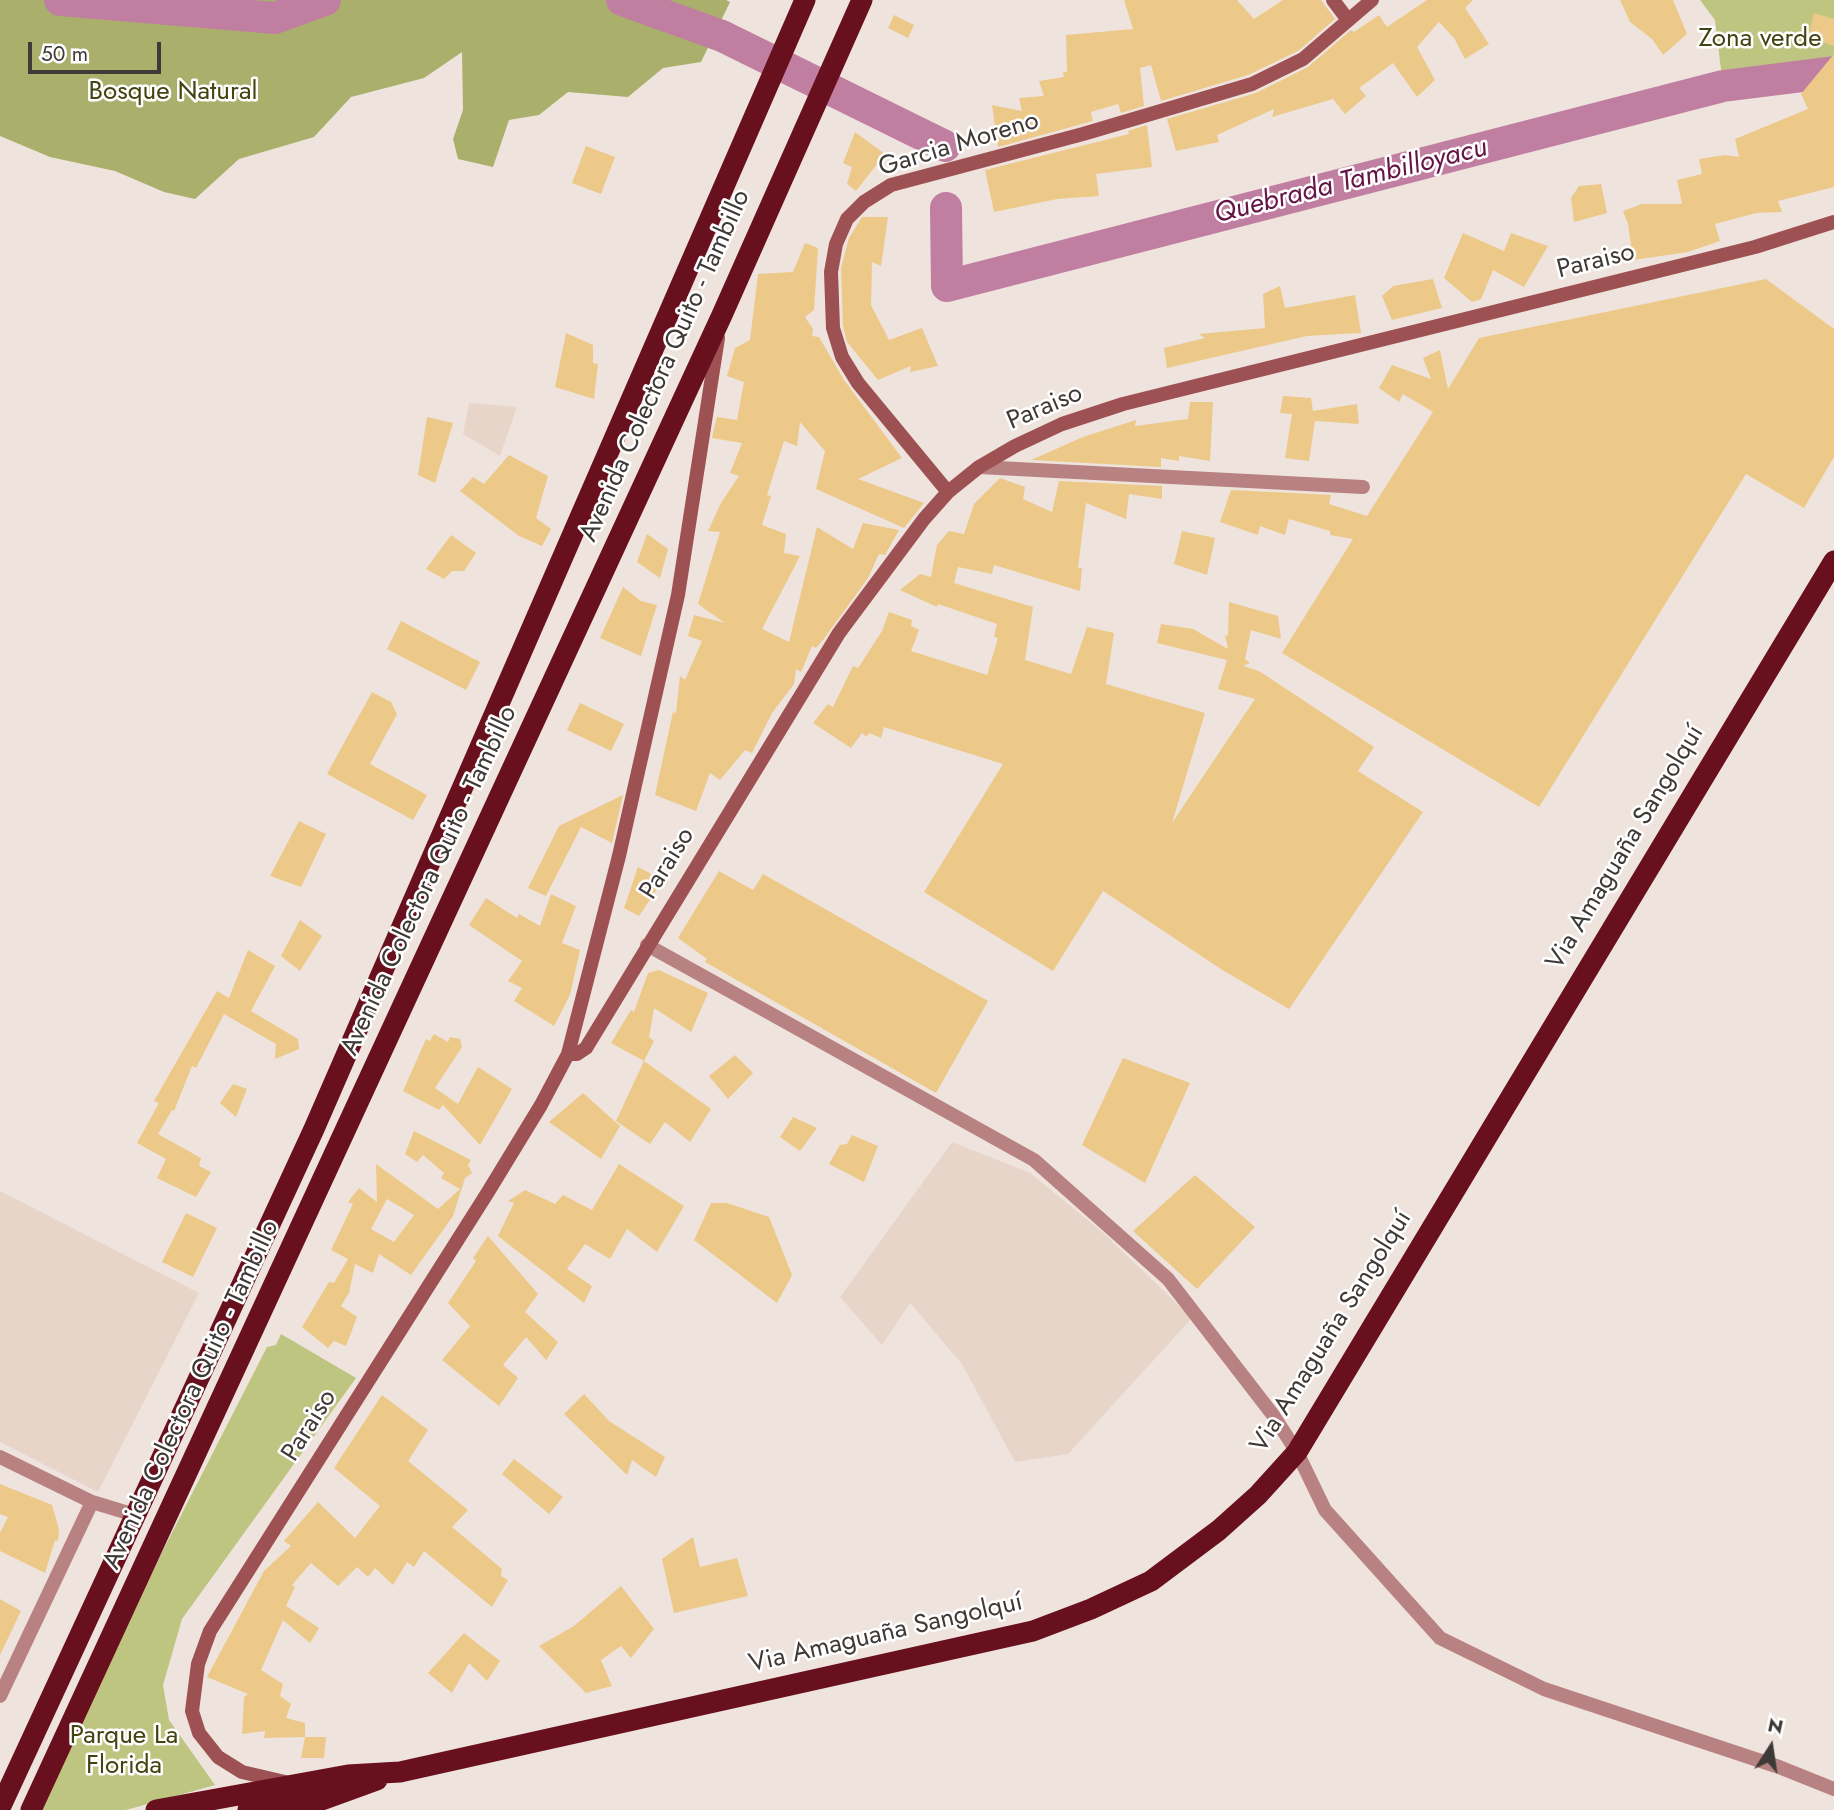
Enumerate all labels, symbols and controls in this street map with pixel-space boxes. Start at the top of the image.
park label: Zona verde [1698,24,1822,56]
scale bar [32,28,164,72]
text: 50 m [41,39,88,69]
park label: Bosque Natural [89,77,257,109]
street label: Garcia Moreno [875,106,1043,184]
water label: Quebrada Tambilloyacu [1211,132,1491,232]
street label: Avenida Colectora Quito - Tambillo [574,185,758,547]
street label: Paraiso [1554,237,1638,287]
street label: Paraiso [1003,378,1087,438]
street label: Avenida Colectora Quito - Tambillo [335,701,525,1061]
street label: Via Amaguaña Sangolquí [1541,720,1711,976]
street label: Paraiso [634,822,702,906]
street label: Via Amaguaña Sangolquí [1245,1205,1419,1459]
street label: Avenida Colectora Quito - Tambillo [97,1215,287,1575]
street label: Paraiso [276,1384,344,1468]
street label: Via Amaguaña Sangolquí [746,1587,1026,1681]
text: N [1765,1711,1786,1741]
north arrow [1736,1712,1806,1782]
park label: Parque La Florida [70,1721,178,1782]

